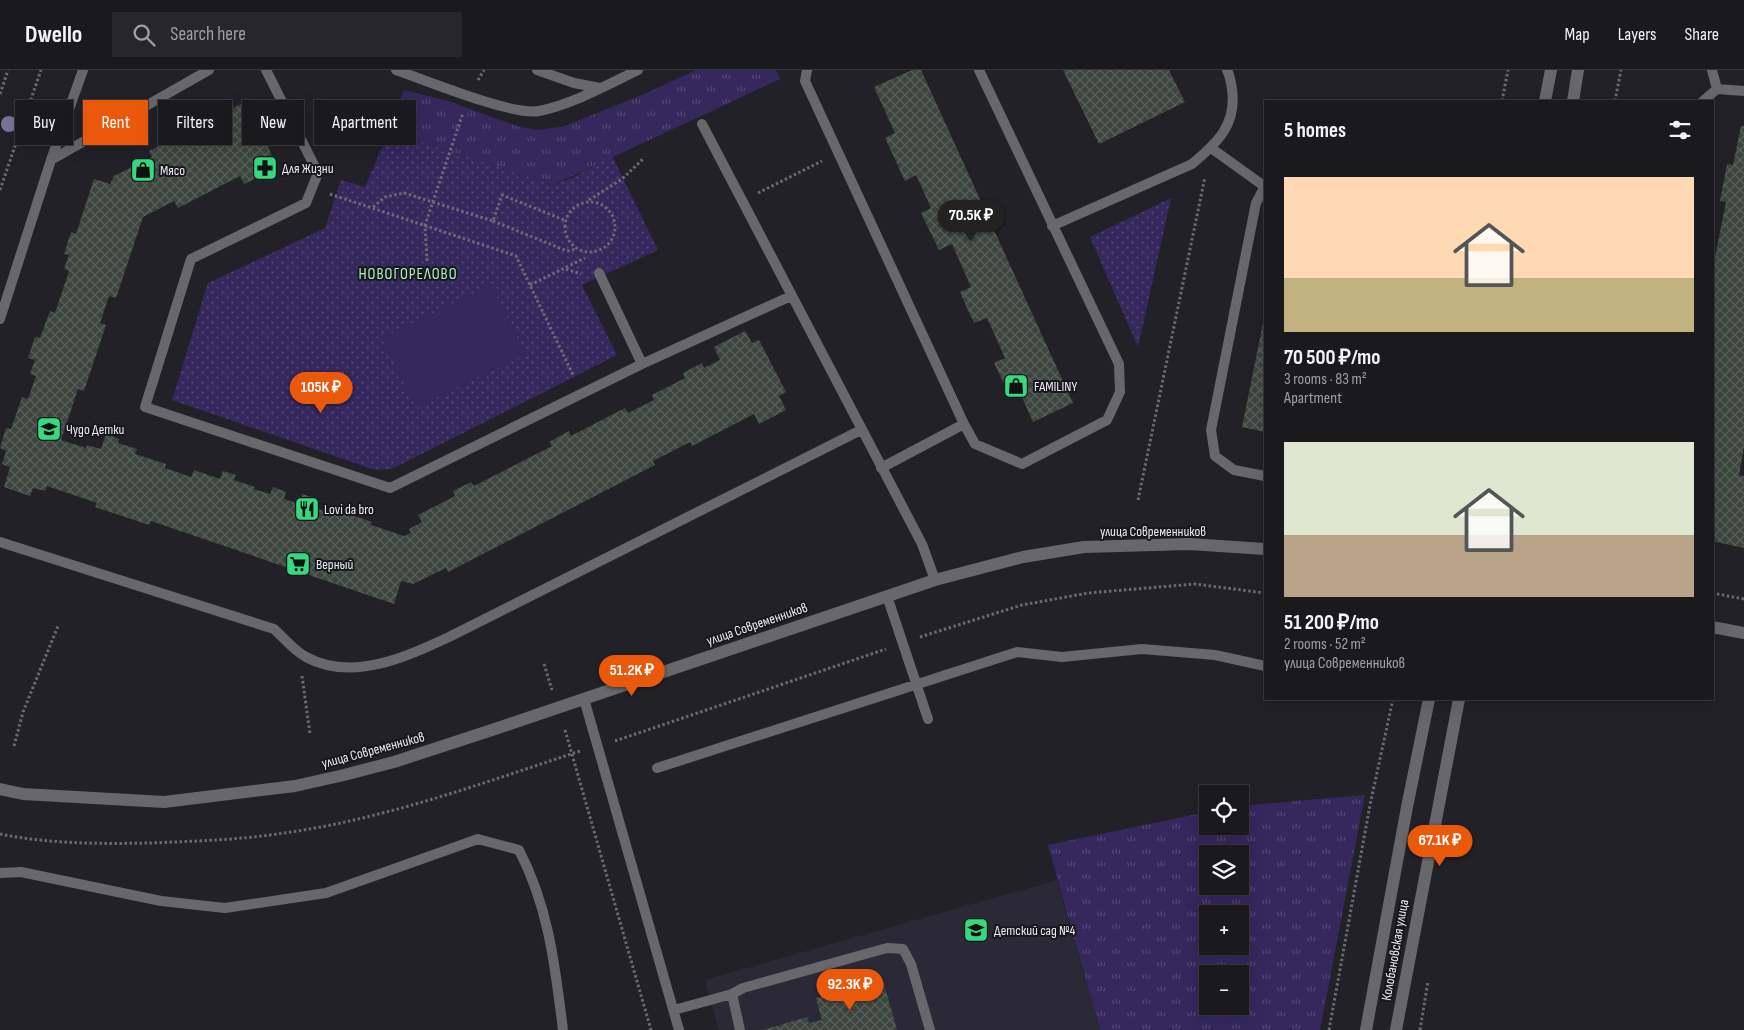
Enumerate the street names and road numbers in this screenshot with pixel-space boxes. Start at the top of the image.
street label: улица Современников [1100,523,1206,540]
street label: улица Современников [704,599,810,649]
street label: улица Современников [320,728,427,772]
street label: Колобановская улица [1378,898,1412,1002]

